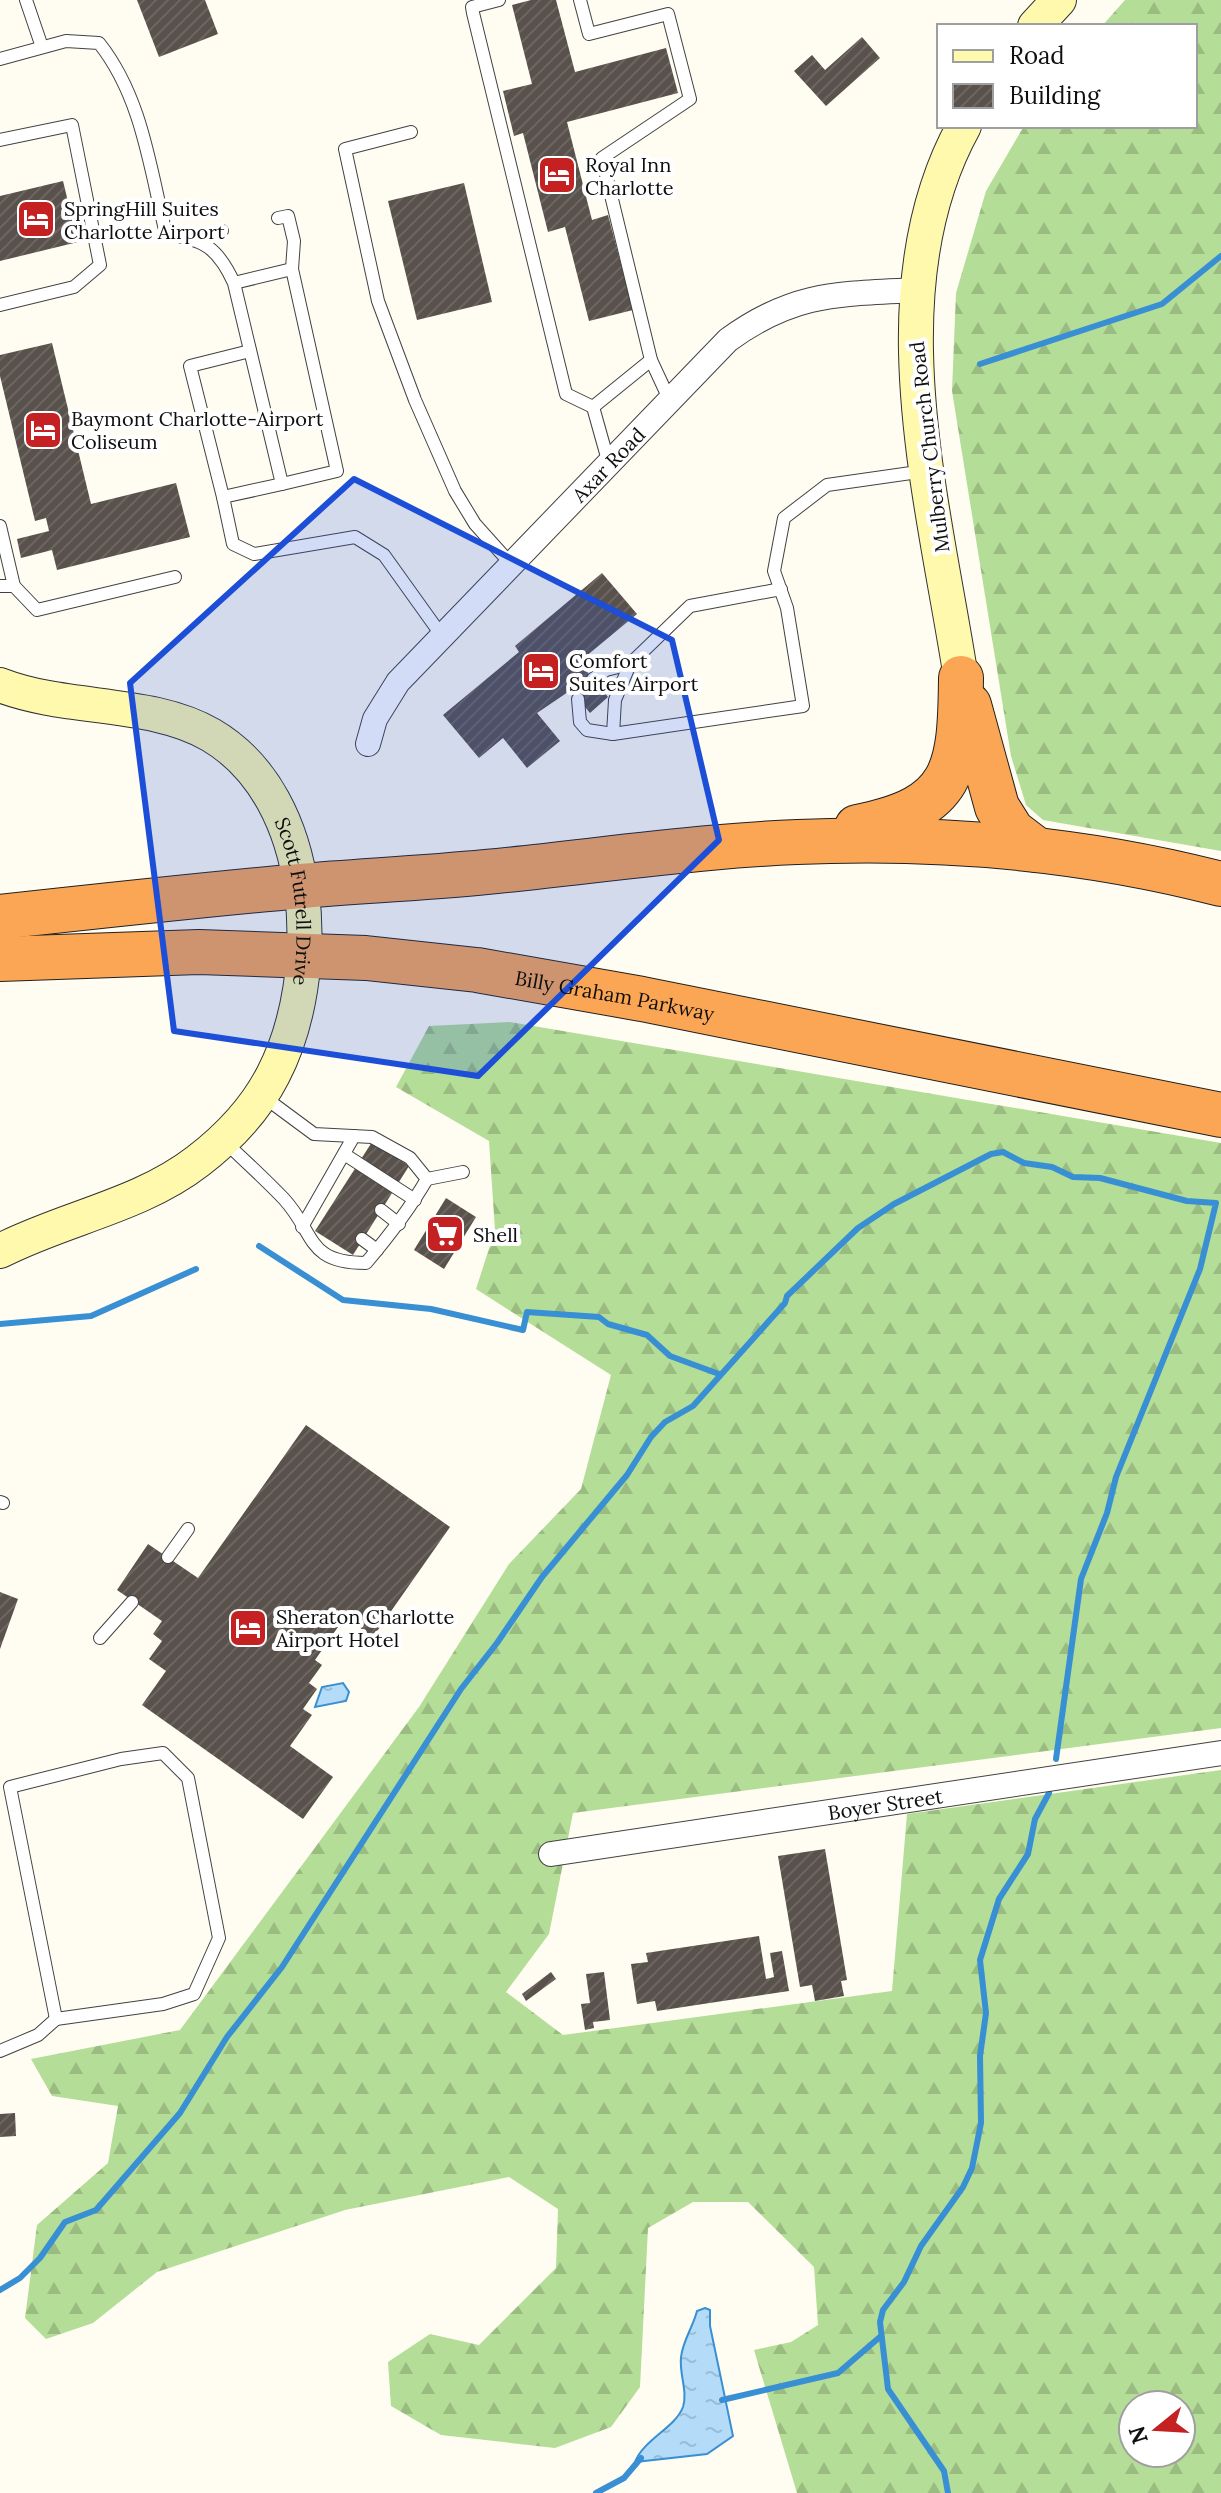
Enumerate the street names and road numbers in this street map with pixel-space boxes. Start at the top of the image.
street label: Mulberry Church Road [904,340,954,554]
street label: Axar Road [566,422,650,508]
street label: Scott Futrell Drive [270,813,317,987]
street label: Billy Graham Parkway [513,964,717,1026]
street label: Boyer Street [826,1783,945,1825]

